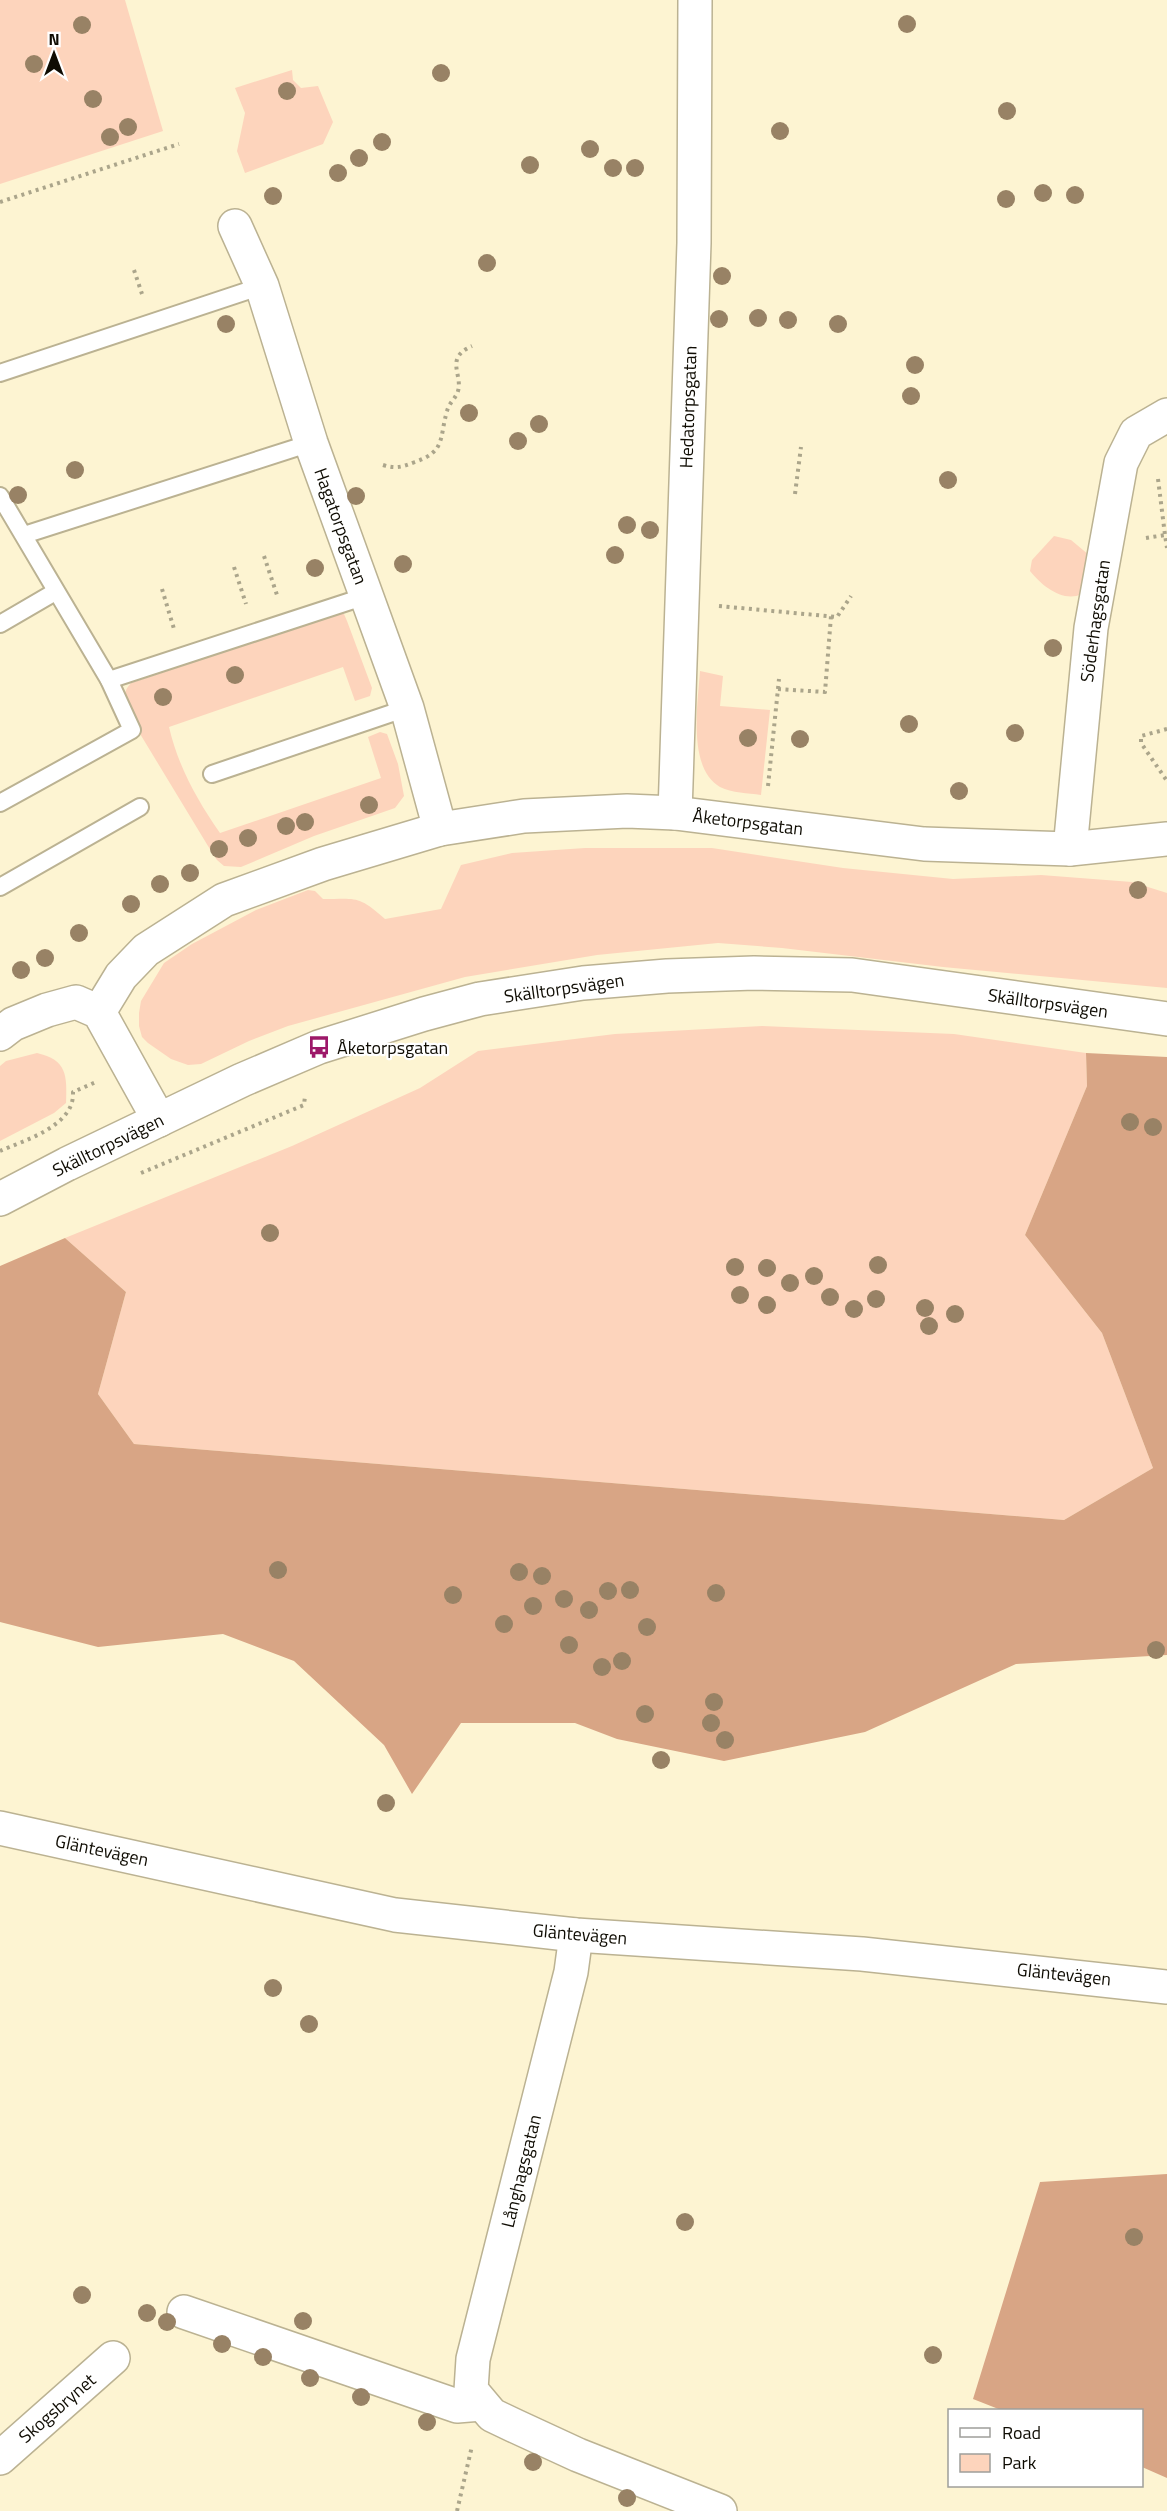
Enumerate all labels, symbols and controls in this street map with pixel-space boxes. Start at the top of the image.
north arrow [24,24,84,84]
text: N [48,27,60,51]
street label: Hedatorpsgatan [672,345,704,469]
street label: Hagatorpsgatan [307,464,375,588]
street label: Söderhagsgatan [1073,558,1117,684]
street label: Åketorpsgatan [691,802,805,842]
street label: Skälltorpsvägen [502,966,626,1010]
street label: Skälltorpsvägen [986,981,1110,1025]
bus stop icon: Åketorpsgatan [306,1034,332,1060]
place label: Åketorpsgatan [337,1034,448,1061]
street label: Skälltorpsvägen [48,1106,168,1184]
street label: Gläntevägen [53,1827,151,1873]
street label: Gläntevägen [532,1916,628,1952]
street label: Gläntevägen [1016,1956,1112,1992]
street label: Långhagsgatan [494,2111,548,2231]
street label: Skogsbrynet [12,2366,102,2449]
legend [948,2409,1143,2487]
text: Road [1002,2419,1041,2446]
text: Park [1002,2449,1037,2476]

